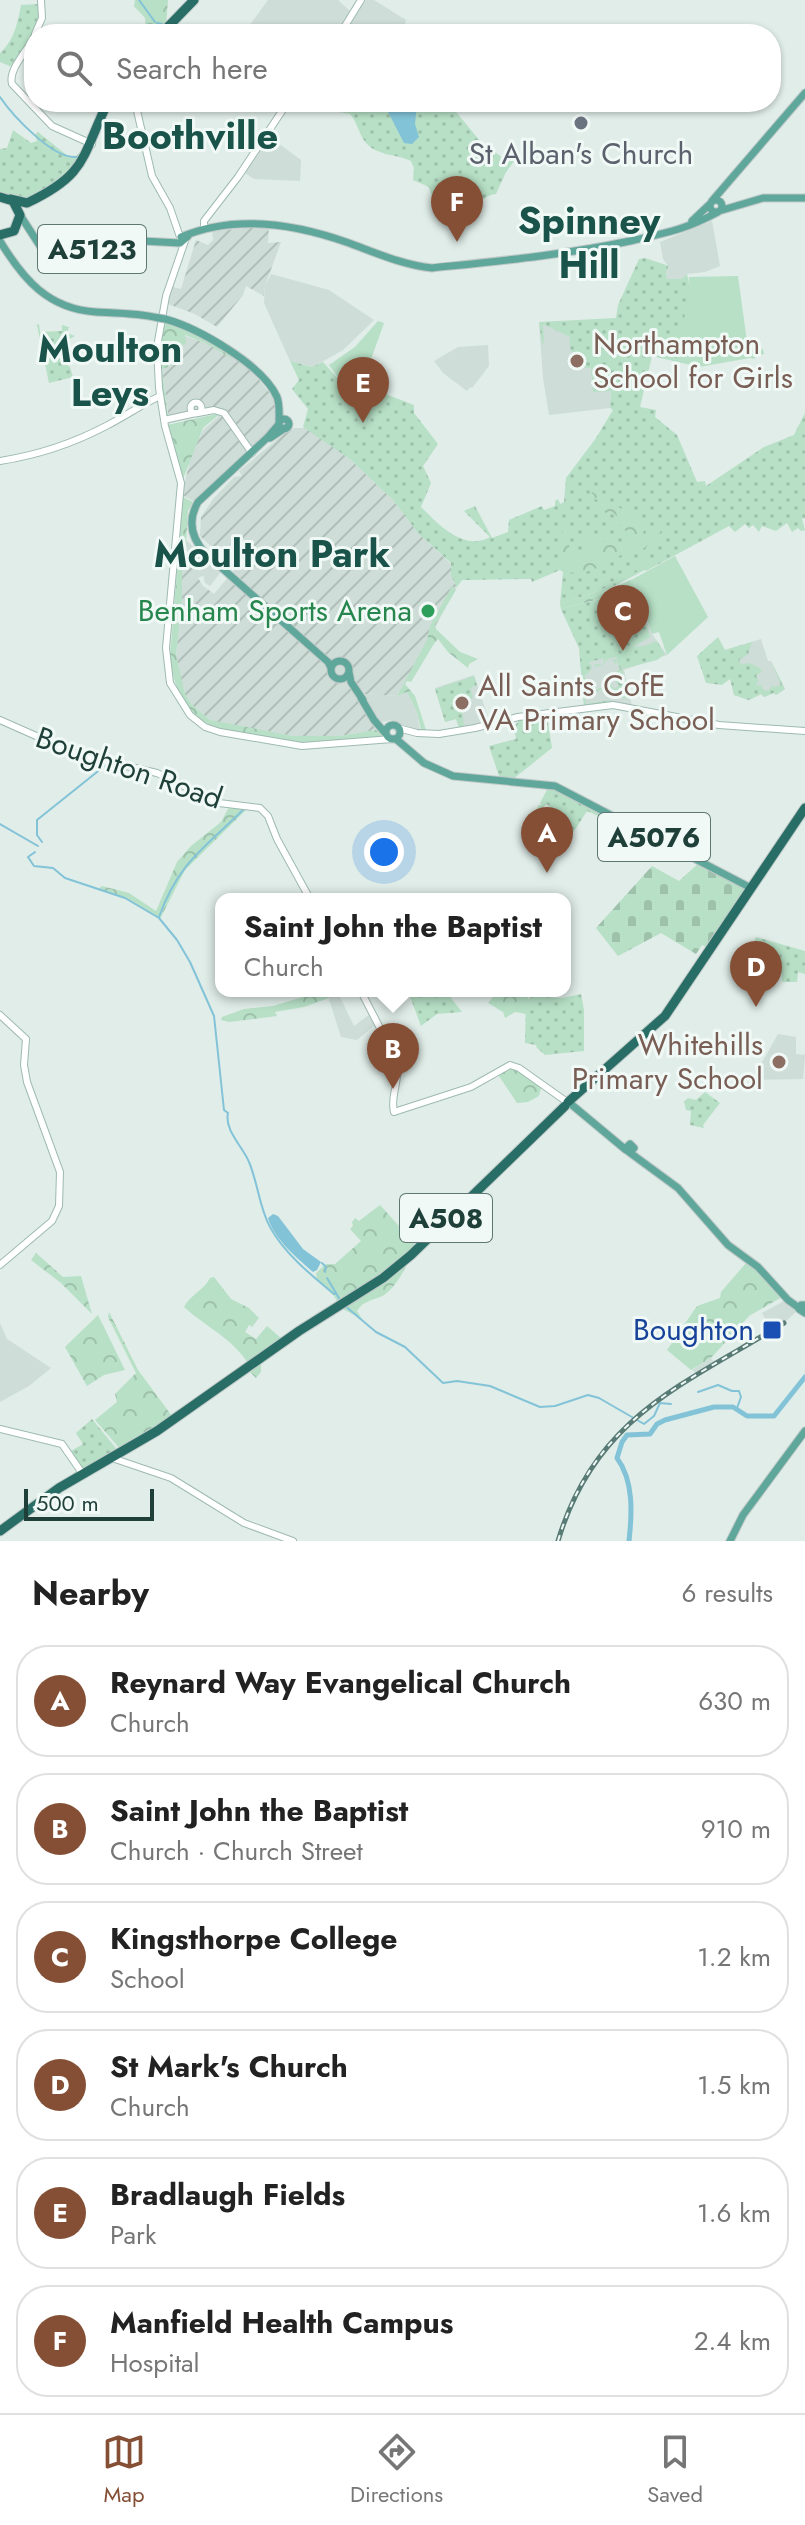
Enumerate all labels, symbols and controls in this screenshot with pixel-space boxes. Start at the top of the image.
search box [24,24,781,112]
icon: search [52,46,96,90]
text: Search here [116,47,268,90]
district label: Boothville [102,108,278,163]
marker: St Alban's Church [572,114,590,132]
place label: St Alban's Church [469,132,693,175]
pin: F [431,176,483,242]
district label: Spinney Hill [518,193,661,292]
road number: A5123 [38,225,146,273]
district label: Moulton Leys [38,321,182,420]
place label: Northampton School for Girls [593,322,793,399]
marker: Northampton School for Girls [568,352,586,370]
pin: E [337,357,389,423]
district label: Moulton Park [154,526,390,581]
pin: C [597,585,649,651]
place label: Benham Sports Arena [138,589,412,632]
marker: Benham Sports Arena [419,602,437,620]
place label: All Saints CofE VA Primary School [478,664,715,741]
marker: All Saints CofE VA Primary School [453,694,471,712]
street label: Boughton Road [30,715,228,820]
pin: A [521,807,573,873]
road number: A5076 [598,813,710,861]
your location [364,832,404,872]
popup [215,893,571,997]
text: Saint John the Baptist [244,905,542,948]
pin: D [730,941,782,1007]
text: Church [244,948,324,986]
pin: B [367,1023,419,1089]
place label: Whitehills Primary School [572,1023,763,1100]
marker: Whitehills Primary School [770,1053,788,1071]
road number: A508 [400,1194,492,1242]
place label: Boughton [633,1308,754,1351]
marker: Boughton [761,1319,783,1341]
scale bar [24,1485,154,1521]
text: 500 m [36,1487,99,1519]
text: Nearby [32,1569,149,1618]
text: 6 results [681,1574,773,1612]
text: Reynard Way Evangelical Church [110,1661,571,1704]
text: A [50,1682,70,1720]
text: 630 m [698,1682,771,1720]
text: Church [110,1704,190,1742]
text: Saint John the Baptist [110,1789,408,1832]
text: B [51,1810,69,1848]
text: 910 m [701,1810,771,1848]
text: Church · Church Street [110,1832,363,1870]
text: Kingsthorpe College [110,1917,397,1960]
text: C [51,1938,69,1976]
text: 1.2 km [697,1938,771,1976]
text: School [110,1960,185,1998]
text: St Mark's Church [110,2045,348,2088]
text: D [50,2066,70,2104]
text: 1.5 km [697,2066,771,2104]
text: Church [110,2088,190,2126]
text: Bradlaugh Fields [110,2173,345,2216]
text: E [52,2194,68,2232]
text: 1.6 km [697,2194,771,2232]
text: Park [110,2216,156,2254]
text: Manfield Health Campus [110,2301,453,2344]
text: F [53,2322,67,2360]
text: 2.4 km [694,2322,771,2360]
text: Hospital [110,2344,200,2382]
tab: Map [102,2430,146,2510]
tab: Directions [350,2430,443,2510]
tab: Saved [647,2430,703,2510]

